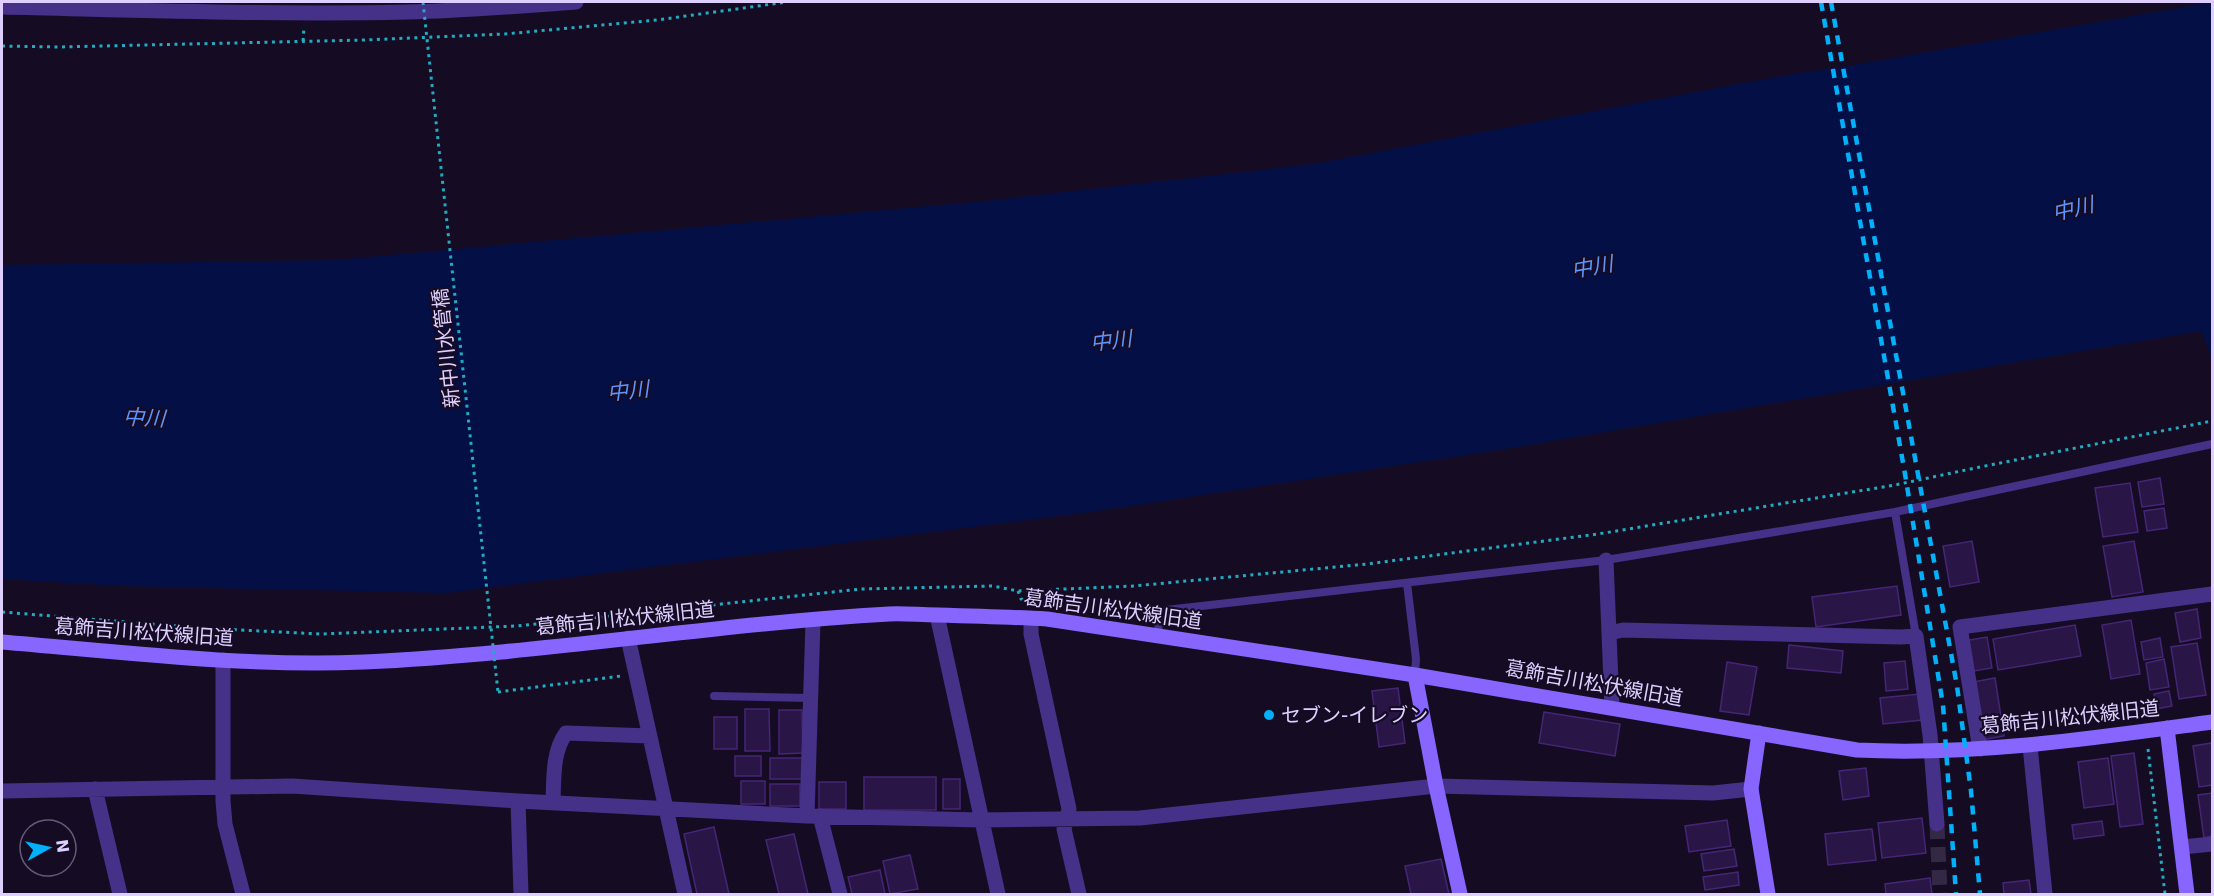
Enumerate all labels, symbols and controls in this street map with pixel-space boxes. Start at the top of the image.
water label: 中川 [2050,192,2098,225]
water label: 中川 [1569,251,1617,282]
street label: 新中川水管橋 [428,287,464,409]
water label: 中川 [1089,326,1135,355]
water label: 中川 [606,377,652,405]
water label: 中川 [122,405,168,431]
street label: 葛飾吉川松伏線旧道 [1022,585,1204,633]
street label: 葛飾吉川松伏線旧道 [534,597,716,639]
street label: 葛飾吉川松伏線旧道 [53,614,235,650]
street label: 葛飾吉川松伏線旧道 [1503,656,1685,710]
street label: 葛飾吉川松伏線旧道 [1979,696,2161,738]
place label: セブン-イレブン [1281,703,1428,727]
marker: セブン-イレブン [1262,708,1276,722]
north arrow [18,818,78,878]
text: N [52,838,73,854]

